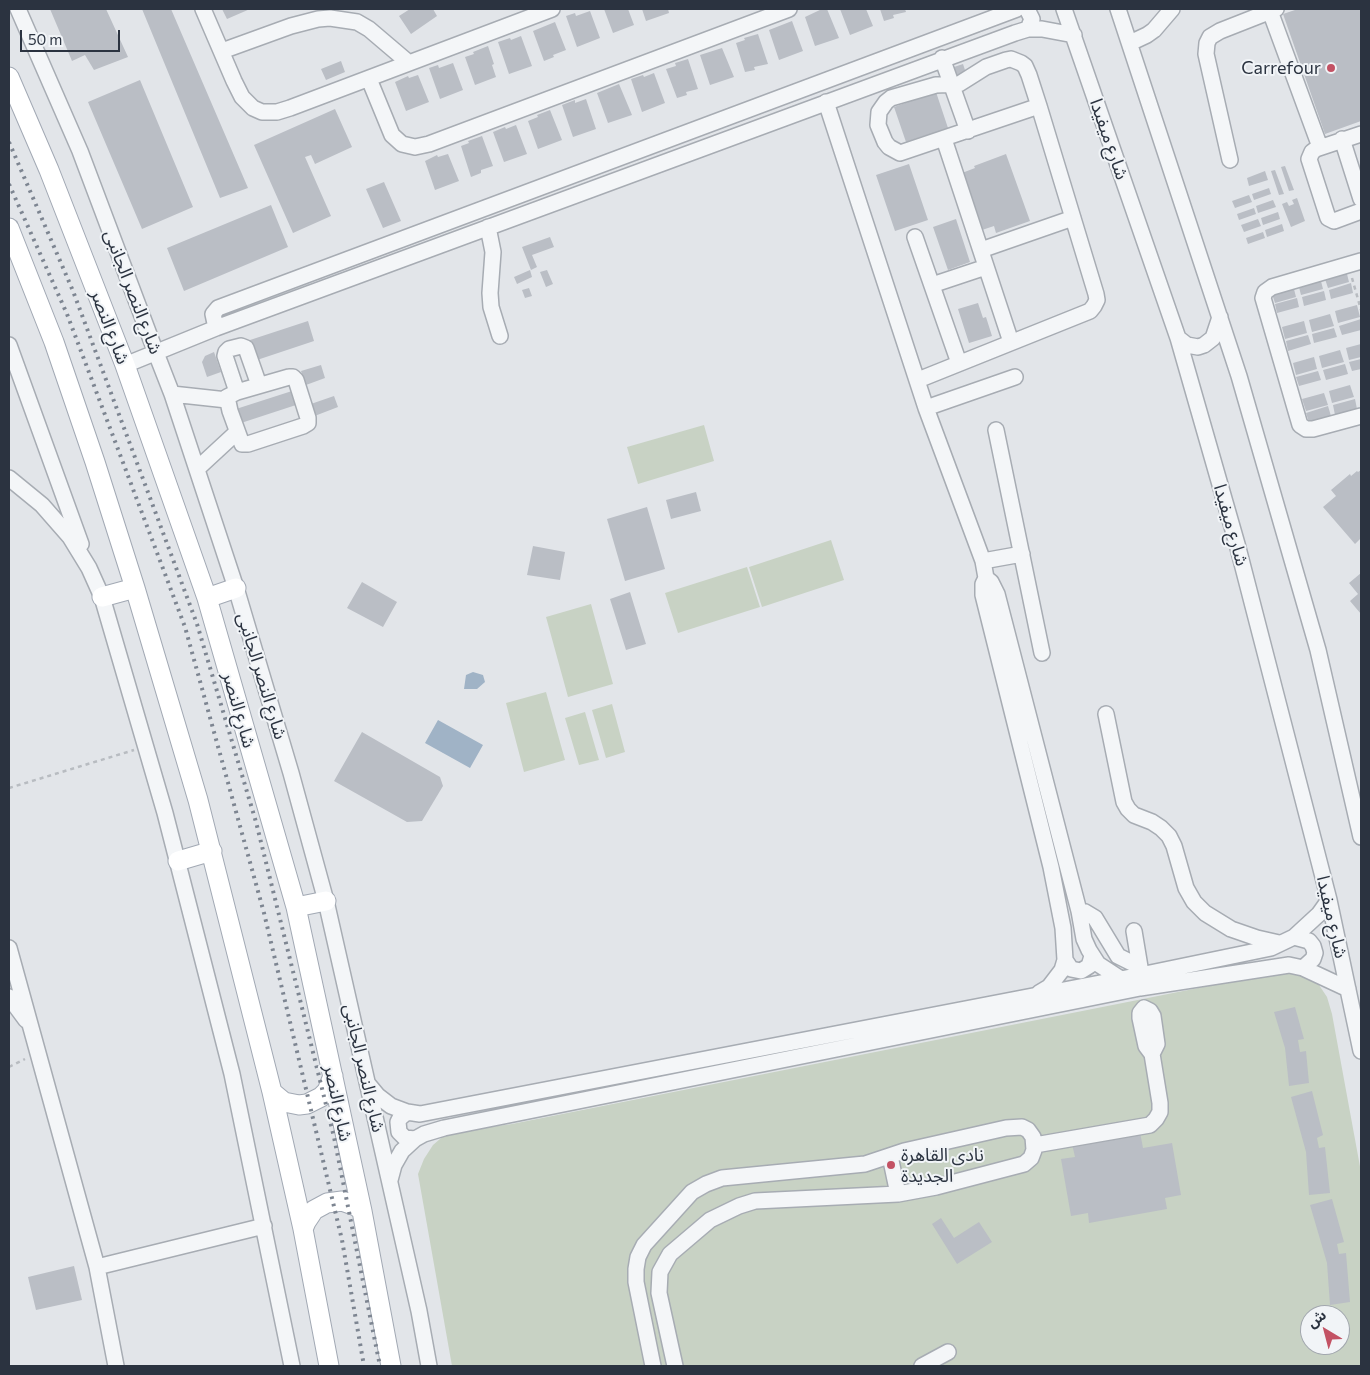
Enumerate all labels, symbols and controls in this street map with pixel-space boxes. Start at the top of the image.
scale bar [22,20,122,52]
text: 50 m [28,30,62,48]
place label: Carrefour [1241,57,1321,79]
marker: Carrefour [1325,62,1337,74]
street label: شارع ميفيدا [1085,96,1133,182]
street label: شارع النصر الجانبى [99,227,167,357]
street label: شارع النصر [86,287,134,367]
street label: شارع ميفيدا [1209,482,1253,568]
street label: شارع النصر الجانبى [232,610,292,742]
street label: شارع النصر [218,670,260,750]
street label: شارع ميفيدا [1312,874,1352,960]
street label: شارع النصر الجانبى [339,1002,389,1134]
street label: شارع النصر [319,1063,357,1143]
place label: نادى القاهرة الجديدة [901,1144,984,1186]
marker: نادى القاهرة الجديدة [885,1159,897,1171]
north arrow [1300,1305,1350,1355]
text: ش [1303,1306,1329,1331]

